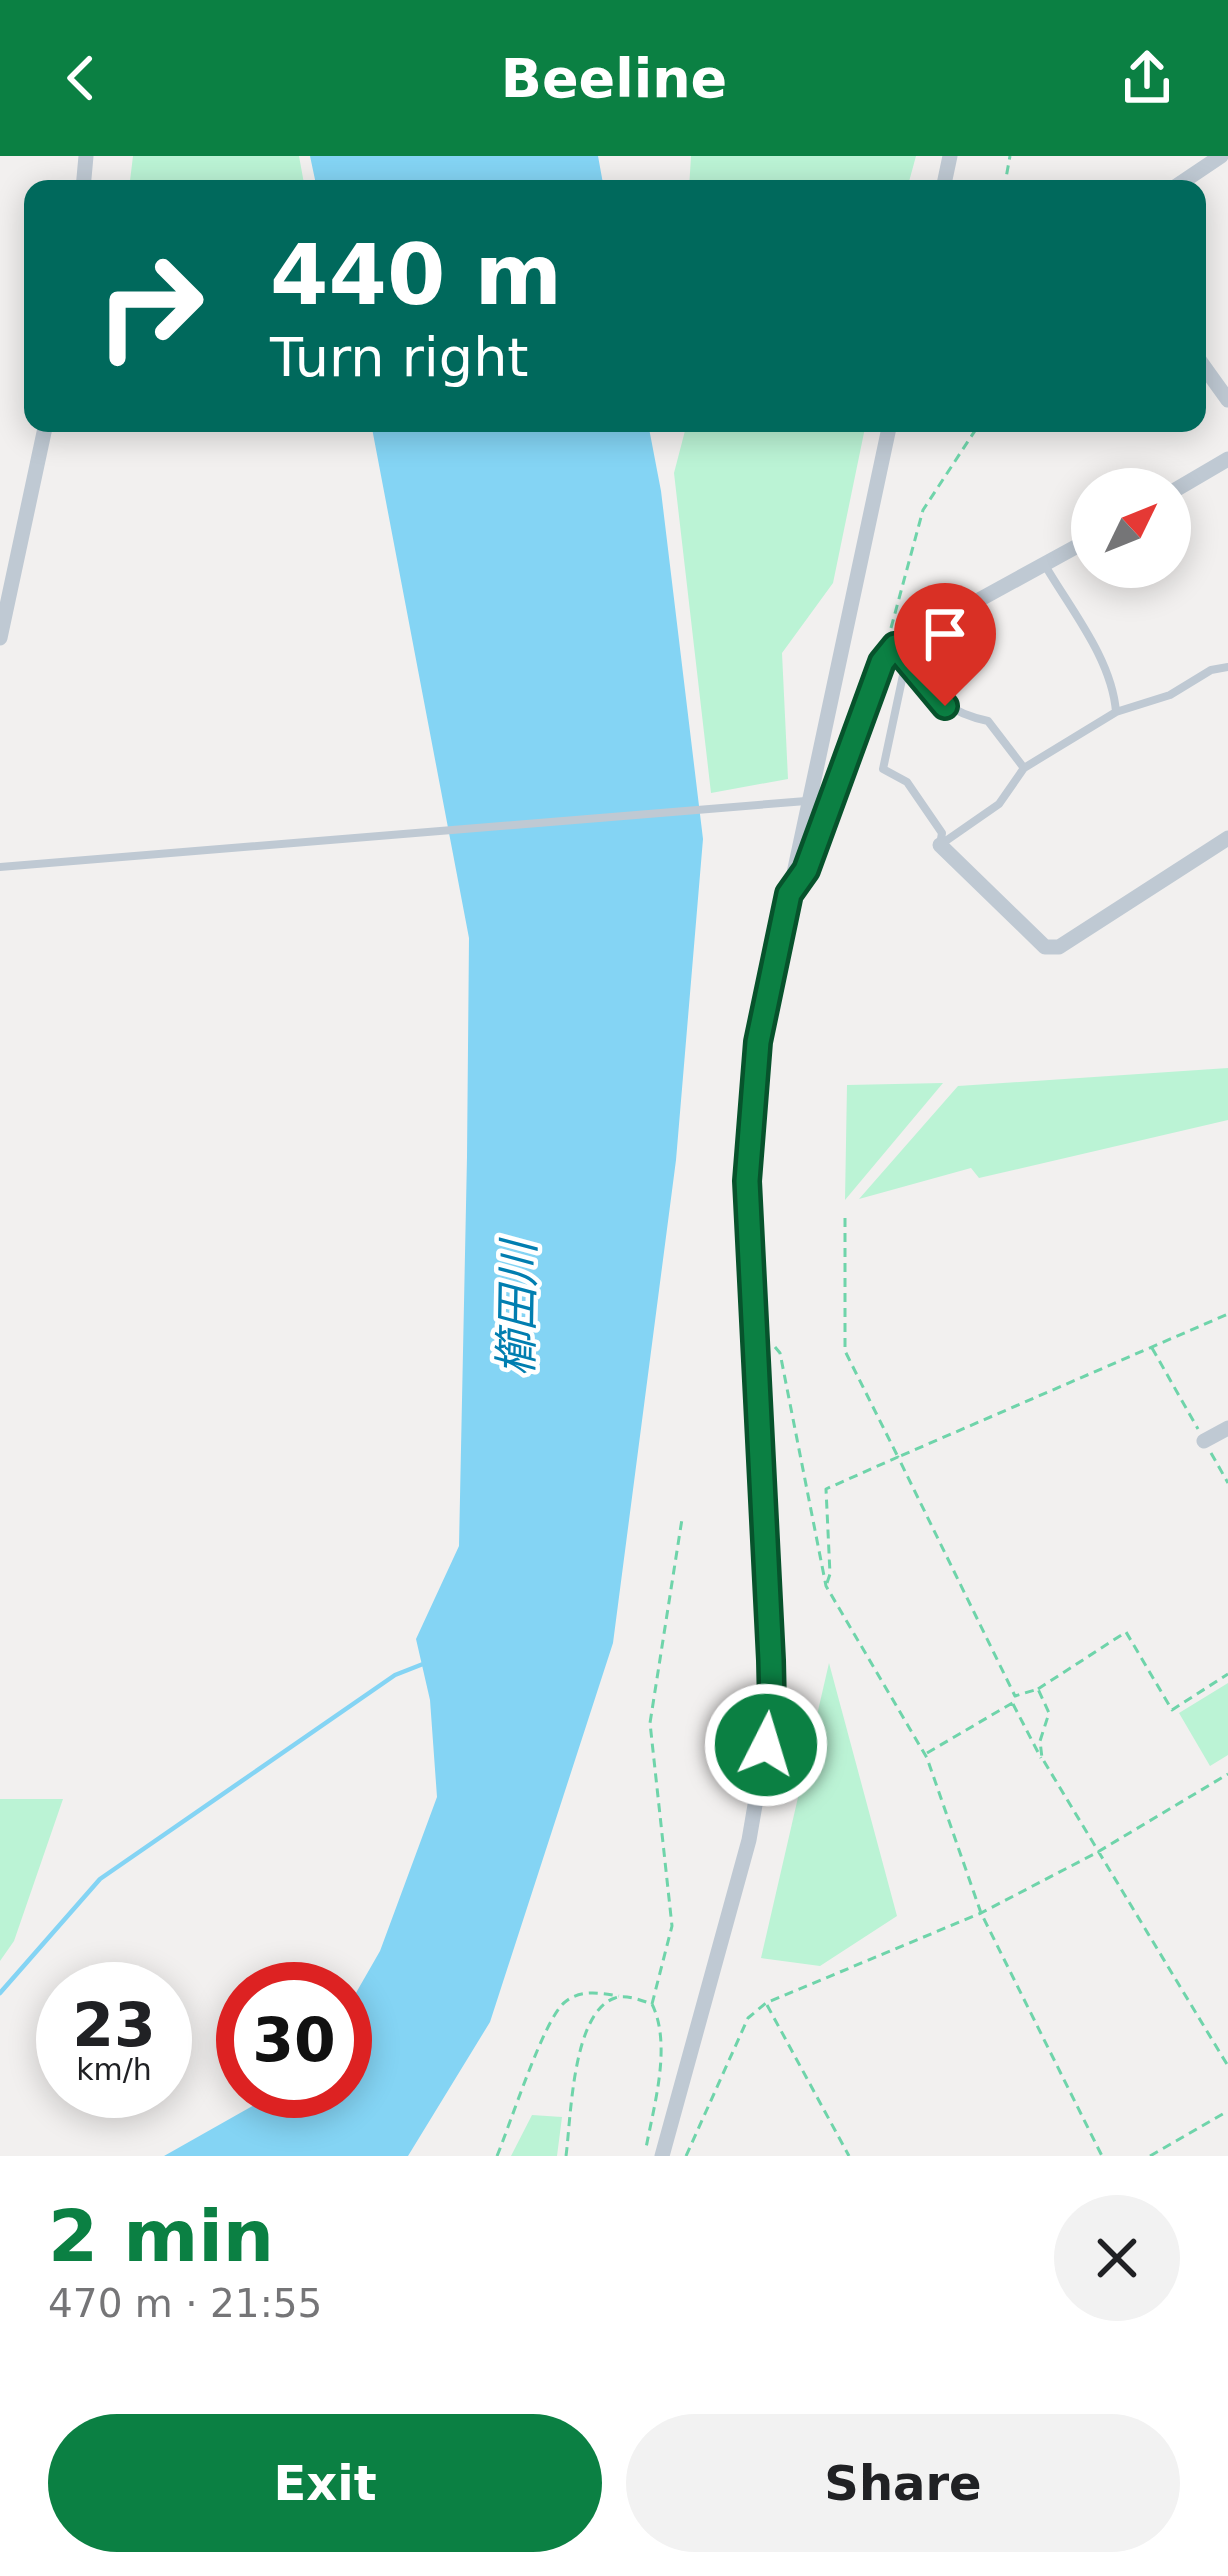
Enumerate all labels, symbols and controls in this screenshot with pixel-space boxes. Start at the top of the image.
icon: back [48,45,114,111]
icon: share [1114,45,1180,111]
text: Beeline [501,47,727,110]
text: 440 m [270,226,562,324]
icon: right [72,228,228,384]
text: Turn right [270,326,529,389]
north arrow [1071,468,1191,588]
map controls [1071,468,1191,588]
pin [894,583,996,706]
icon: arrive [912,601,978,667]
water label: 櫛田川 [490,1237,545,1377]
position arrow [703,1682,829,1808]
speed limit sign: 30 [216,1962,372,2118]
text: 23 [72,1990,156,2060]
text: km/h [76,2052,152,2087]
text: 2 min [48,2194,274,2278]
button: close [1054,2195,1180,2321]
text: 470 m · 21:55 [48,2281,322,2326]
button: Exit [48,2414,602,2552]
button: Share [626,2414,1180,2552]

